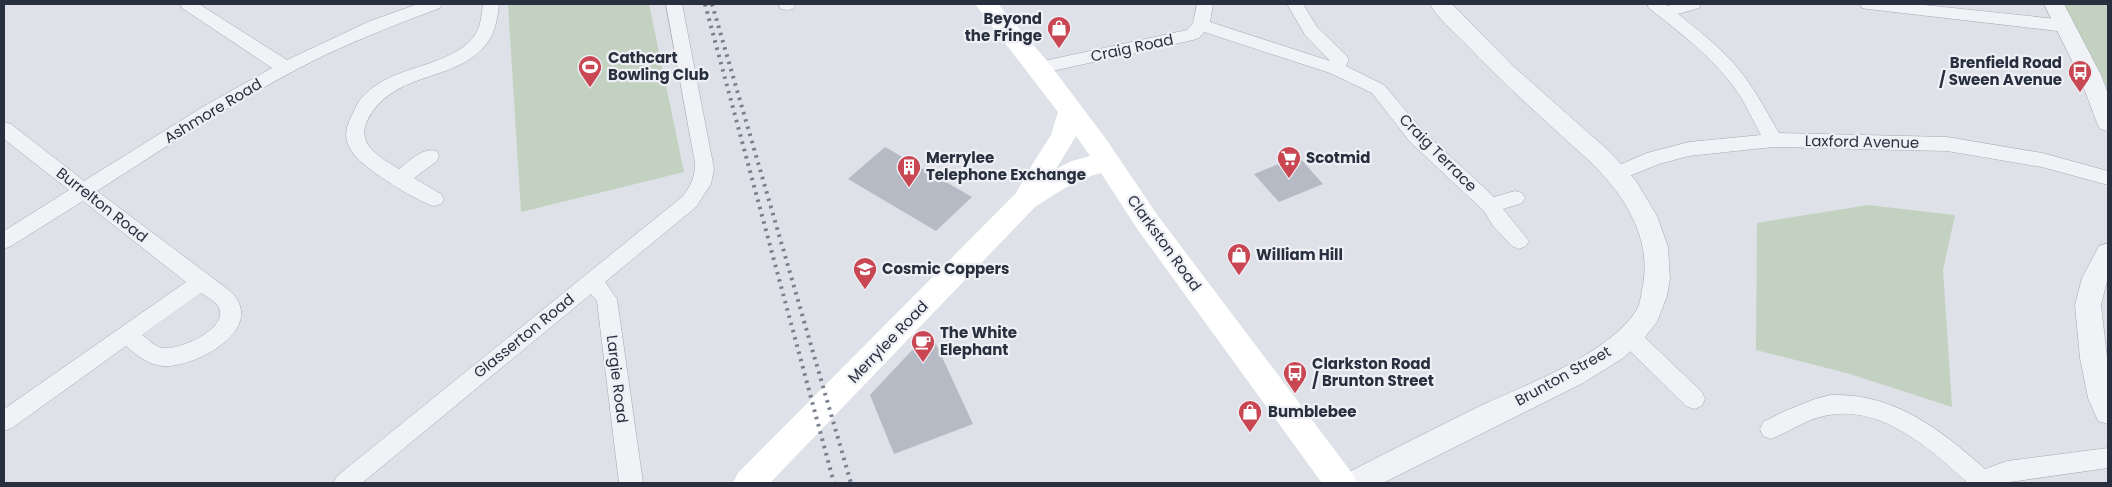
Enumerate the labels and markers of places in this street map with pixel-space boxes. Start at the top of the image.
place label: Beyond the Fringe [965,8,1042,46]
shop icon: Beyond the Fringe [1046,15,1072,49]
place label: Cathcart Bowling Club [608,47,709,85]
place label: Brenfield Road / Sween Avenue [1939,52,2062,90]
sports icon: Cathcart Bowling Club [577,54,603,88]
bus stop icon: Brenfield Road / Sween Avenue [2067,59,2093,93]
supermarket icon: Scotmid [1276,145,1302,179]
place label: Merrylee Telephone Exchange [926,147,1086,185]
place label: Scotmid [1306,147,1370,168]
building icon: Merrylee Telephone Exchange [896,154,922,188]
shop icon: William Hill [1226,242,1252,276]
place label: William Hill [1256,244,1343,265]
school or university icon: Cosmic Coppers [852,256,878,290]
place label: Cosmic Coppers [882,258,1009,279]
place label: The White Elephant [940,322,1017,360]
cafe icon: The White Elephant [910,329,936,363]
place label: Clarkston Road / Brunton Street [1312,353,1434,391]
bus stop icon: Clarkston Road / Brunton Street [1282,360,1308,394]
shop icon: Bumblebee [1237,399,1263,433]
place label: Bumblebee [1268,401,1356,422]

